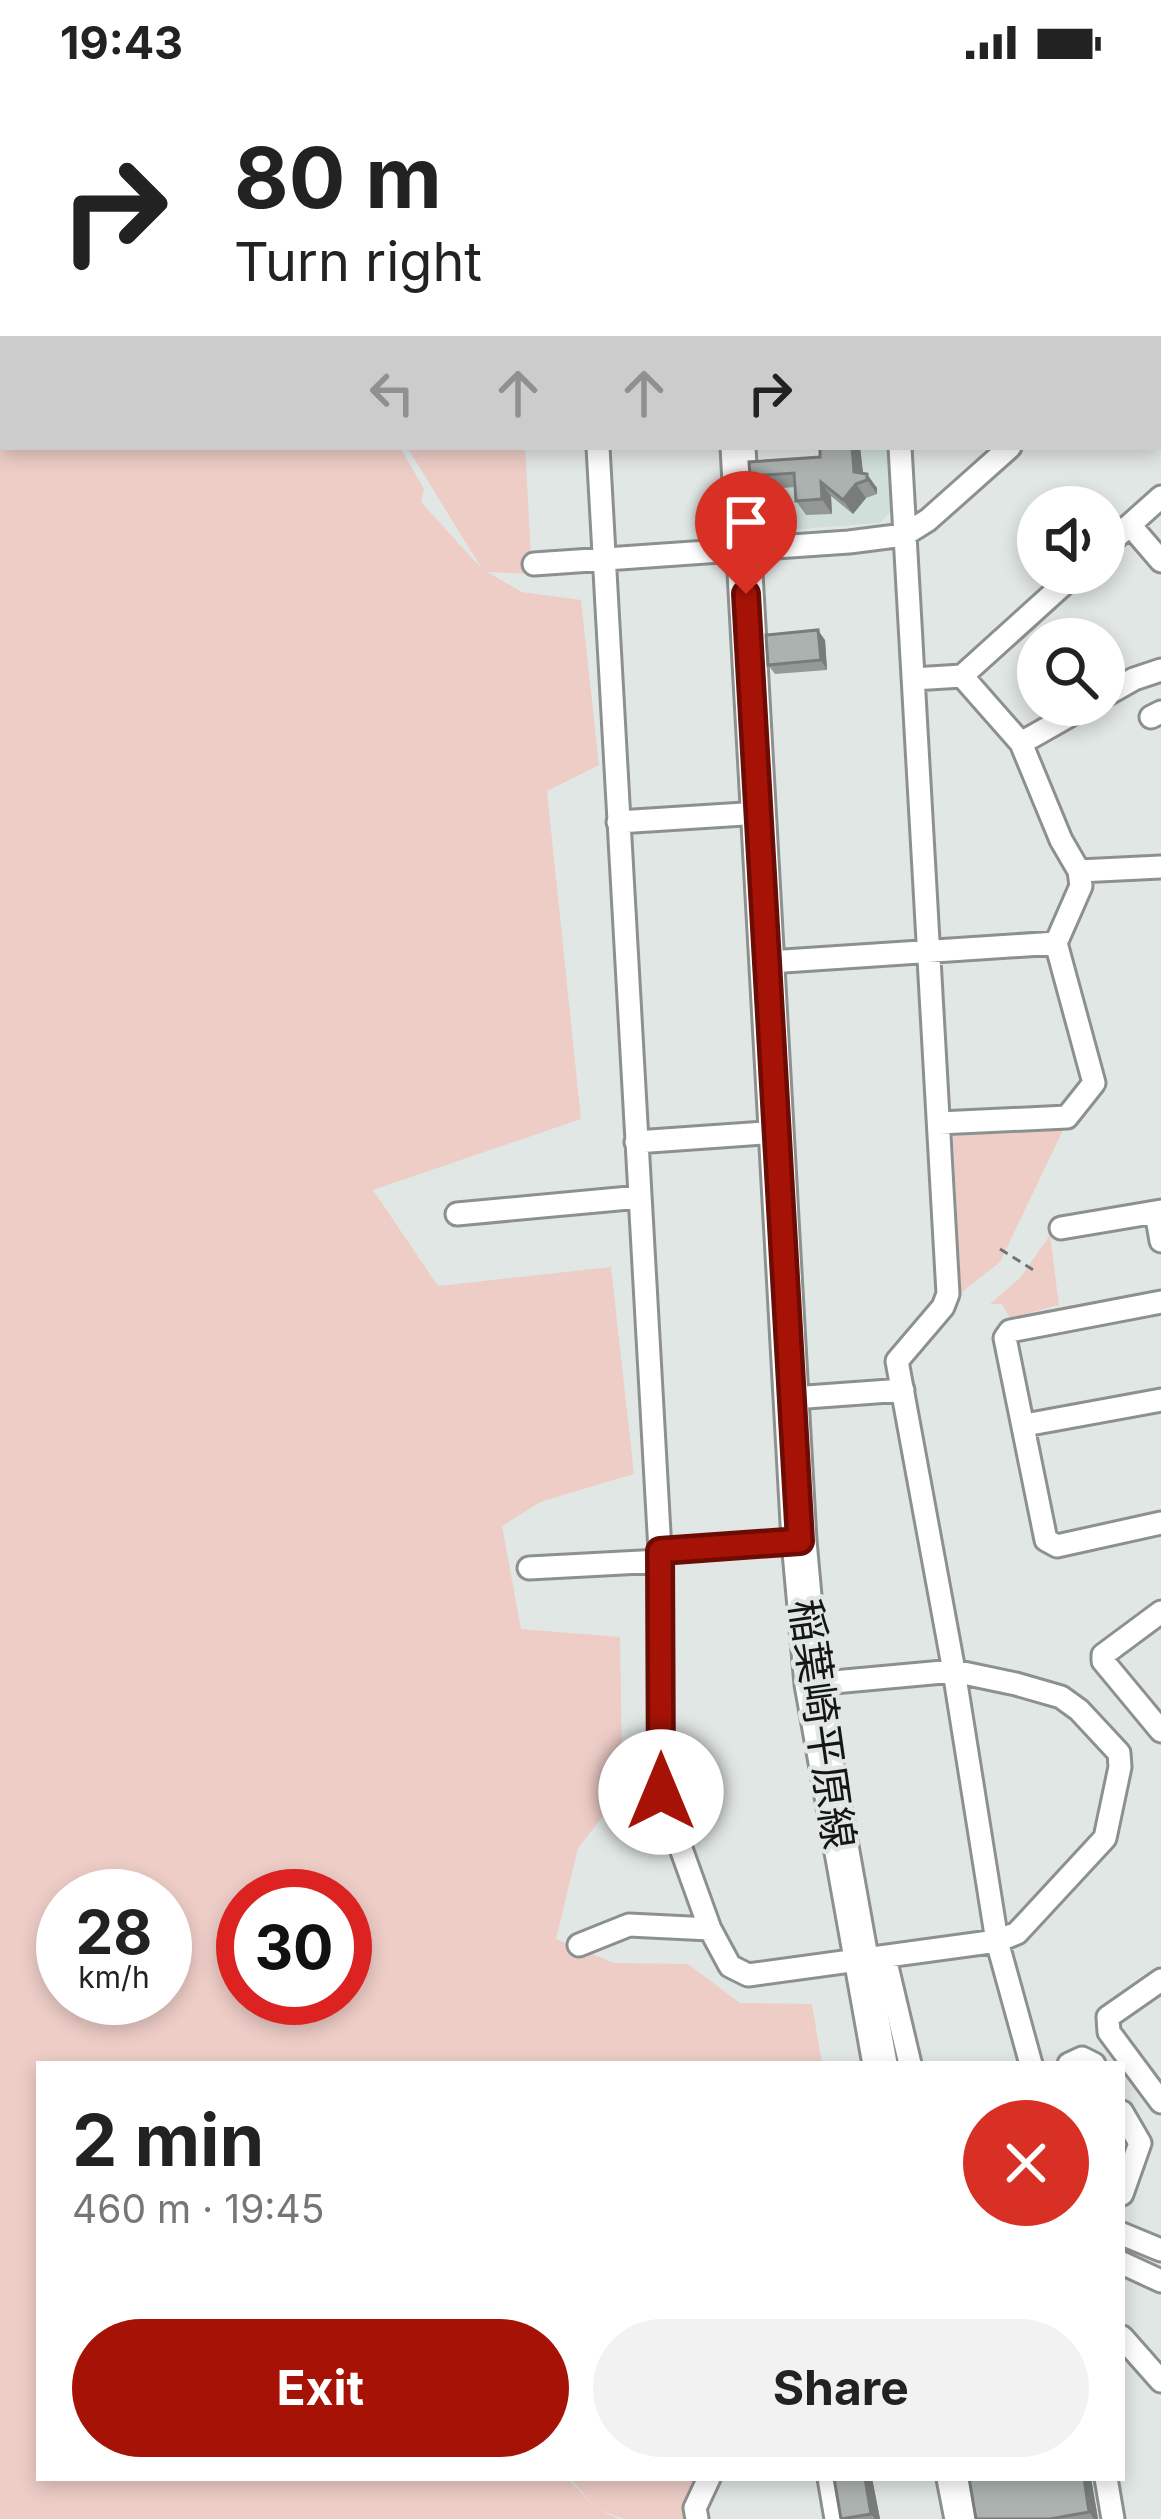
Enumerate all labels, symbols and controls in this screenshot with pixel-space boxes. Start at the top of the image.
text: 19:43 [60,15,183,70]
text: 80 m [234,127,442,228]
icon: right [36,132,192,288]
text: Turn right [234,229,482,294]
icon: left [359,360,425,426]
icon: ahead [485,360,551,426]
icon: ahead [611,360,677,426]
icon: right [737,360,803,426]
pin [695,471,797,594]
map controls [1017,486,1125,726]
button: sound [1017,486,1125,594]
icon: arrive [713,489,779,555]
button: search [1017,618,1125,726]
street label: 稲葉崎平原線 [780,1596,866,1852]
position arrow [598,1729,724,1855]
speed limit sign: 30 [216,1869,372,2025]
text: 28 [76,1896,152,1968]
text: km/h [78,1959,150,1995]
text: 2 min [72,2096,264,2183]
button: close [963,2100,1089,2226]
text: 460 m · 19:45 [72,2185,324,2232]
button: Exit [72,2319,569,2457]
button: Share [593,2319,1089,2457]

